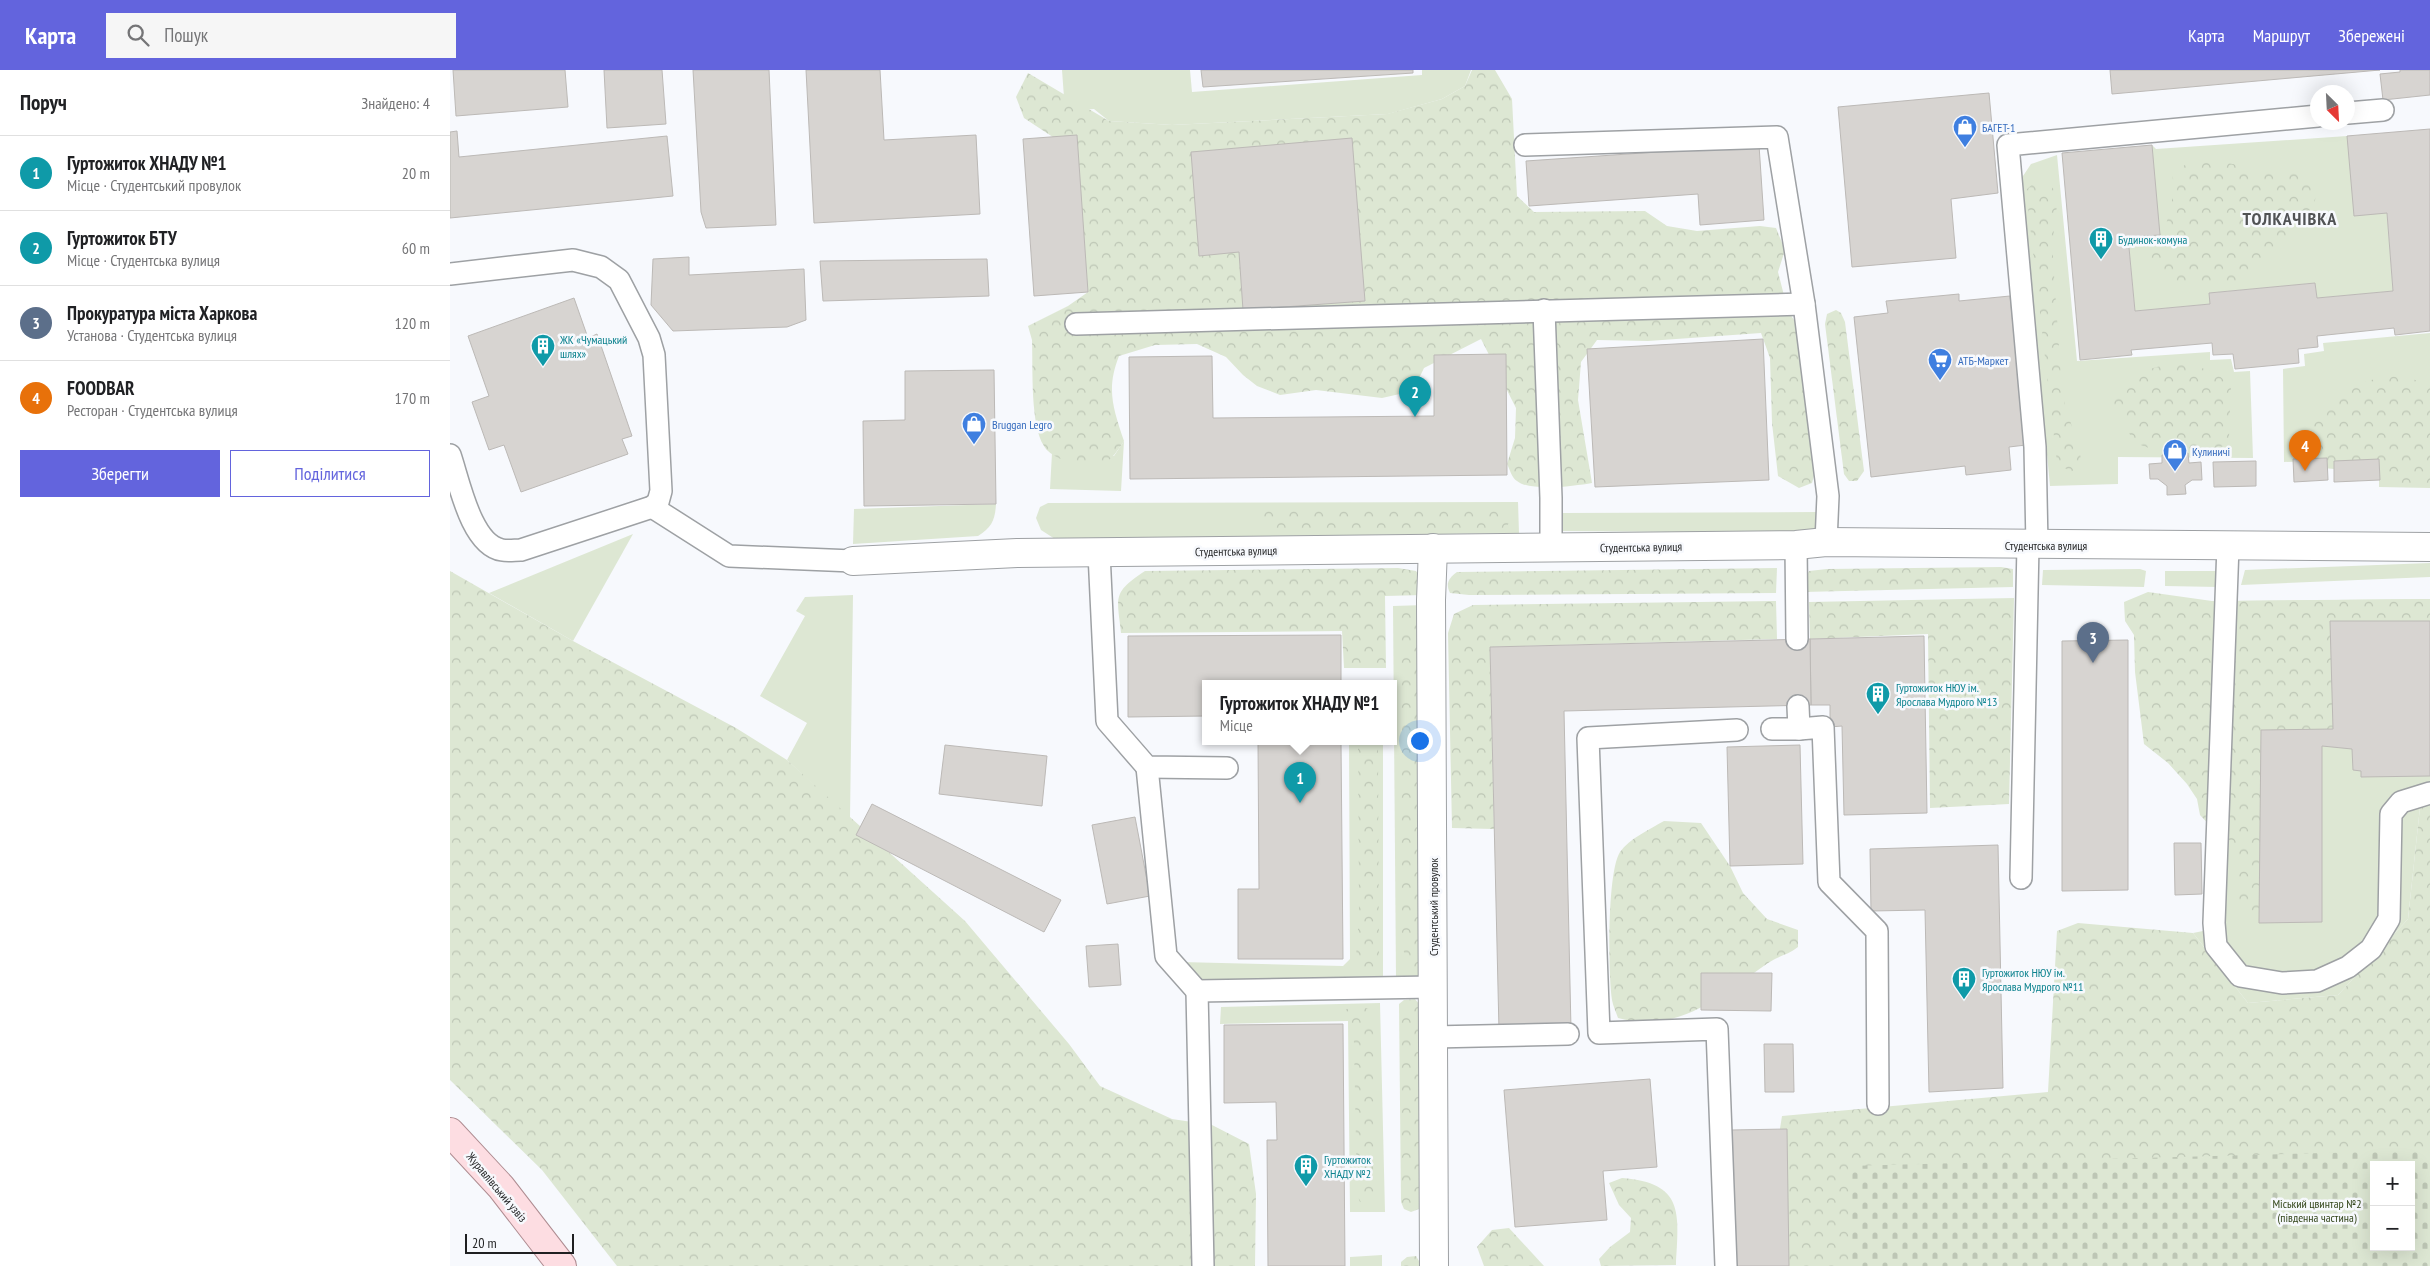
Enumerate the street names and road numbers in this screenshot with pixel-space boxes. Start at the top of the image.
street label: Студентська вулиця [2005,538,2087,553]
street label: Студентська вулиця [1600,539,1683,555]
street label: Студентська вулиця [1195,543,1278,559]
street label: Студентський провулок [1426,858,1441,956]
street label: Журавлівський узвіз [463,1148,530,1225]

